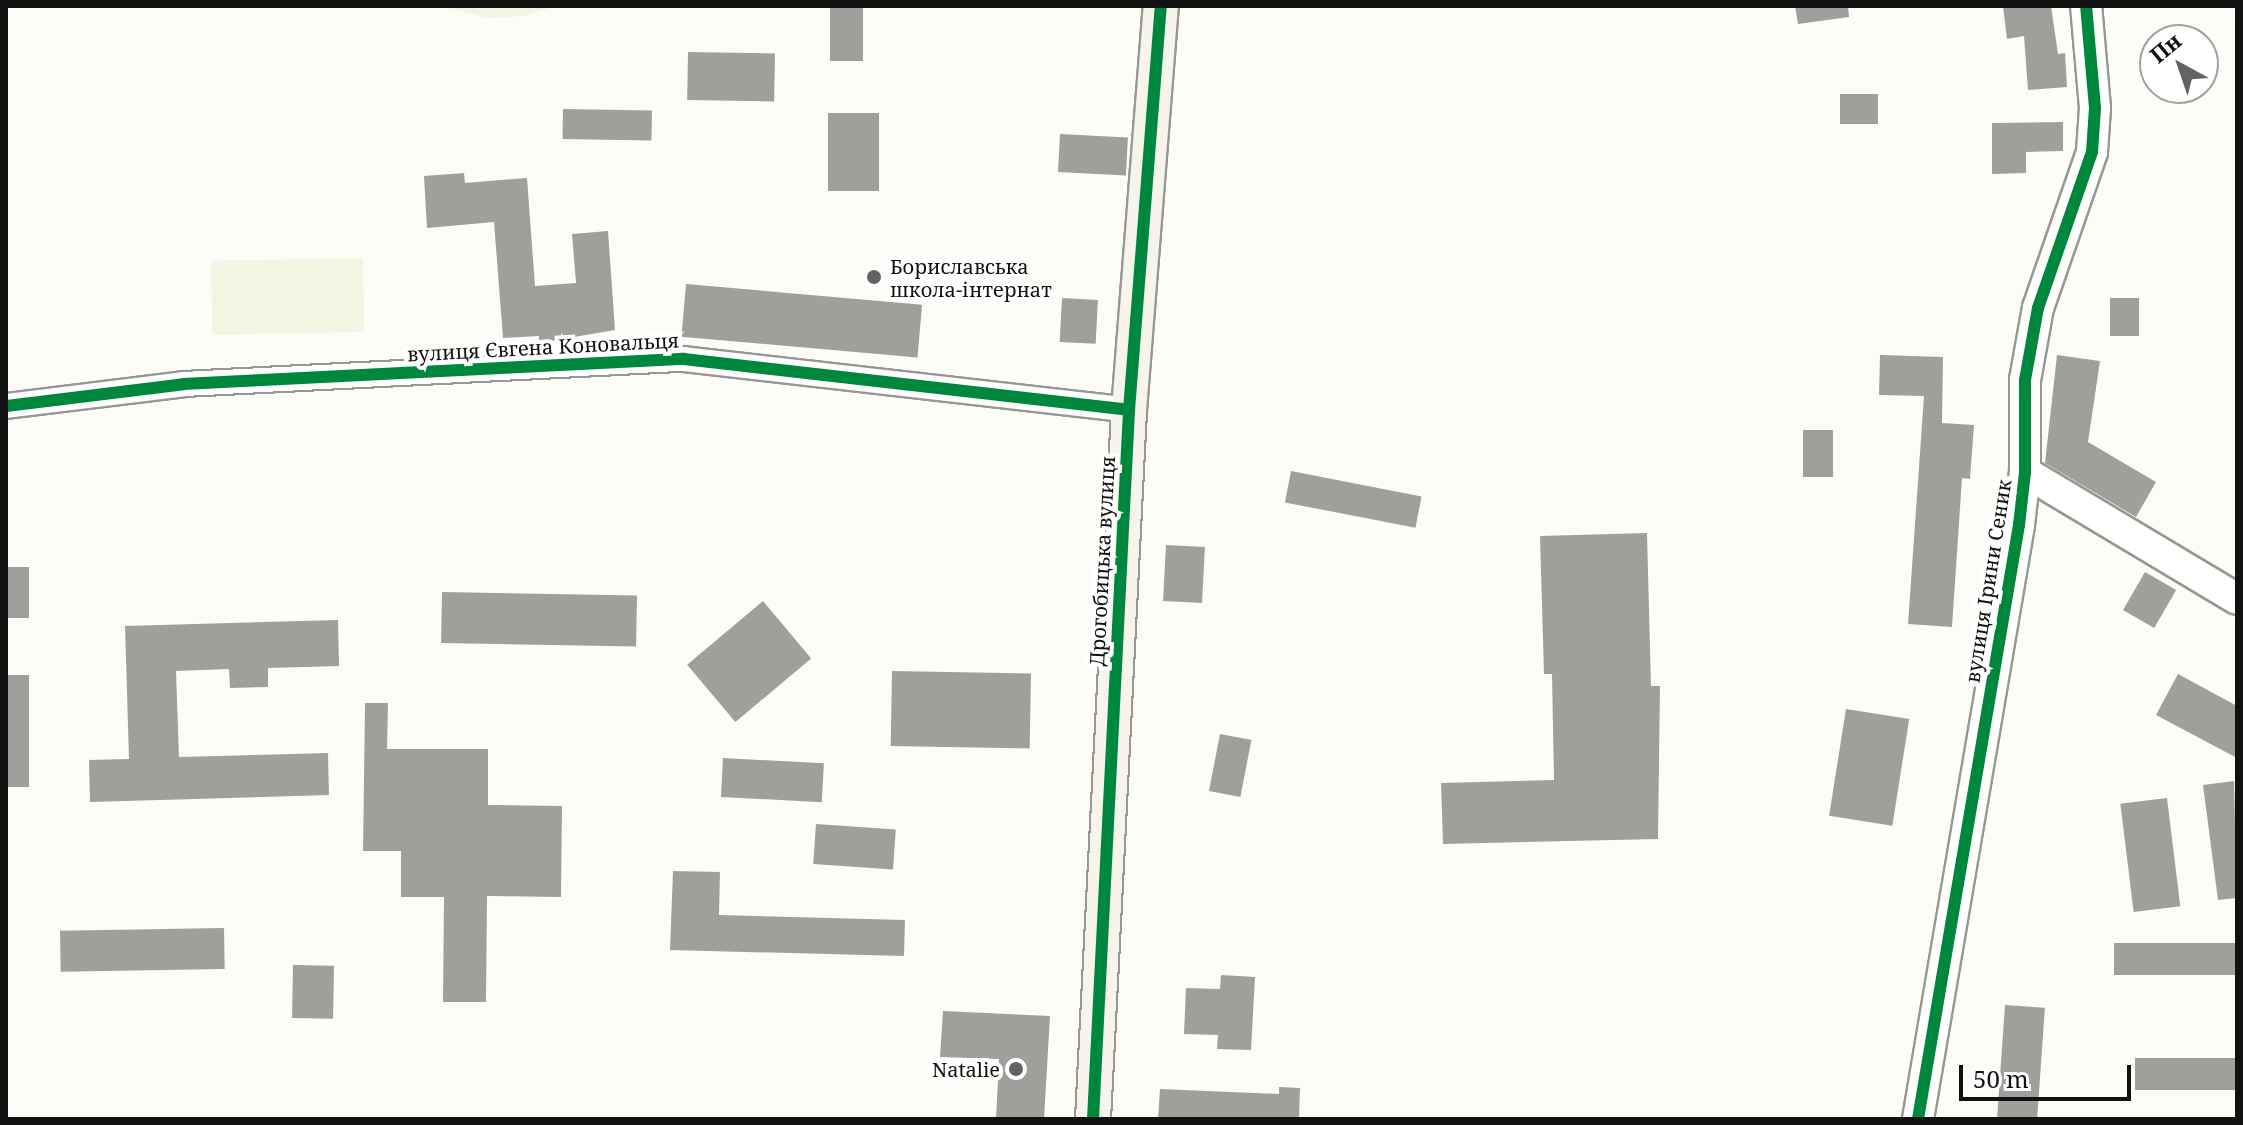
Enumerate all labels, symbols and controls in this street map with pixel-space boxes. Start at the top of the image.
north arrow [2139,24,2219,104]
text: Пн [2143,25,2187,69]
place label: Бориславська школа-інтернат [890,254,1052,301]
marker: Бориславська школа-інтернат [865,268,883,286]
street label: вулиця Євгена Коновальця [406,328,680,366]
street label: Дрогобицька вулиця [1085,455,1119,667]
street label: вулиця Ірини Сеник [1960,478,2016,684]
scale bar [1963,1049,2135,1099]
place label: Natalie [932,1057,1000,1081]
marker: Natalie [1007,1060,1025,1078]
text: 50 m [1973,1062,2029,1095]

